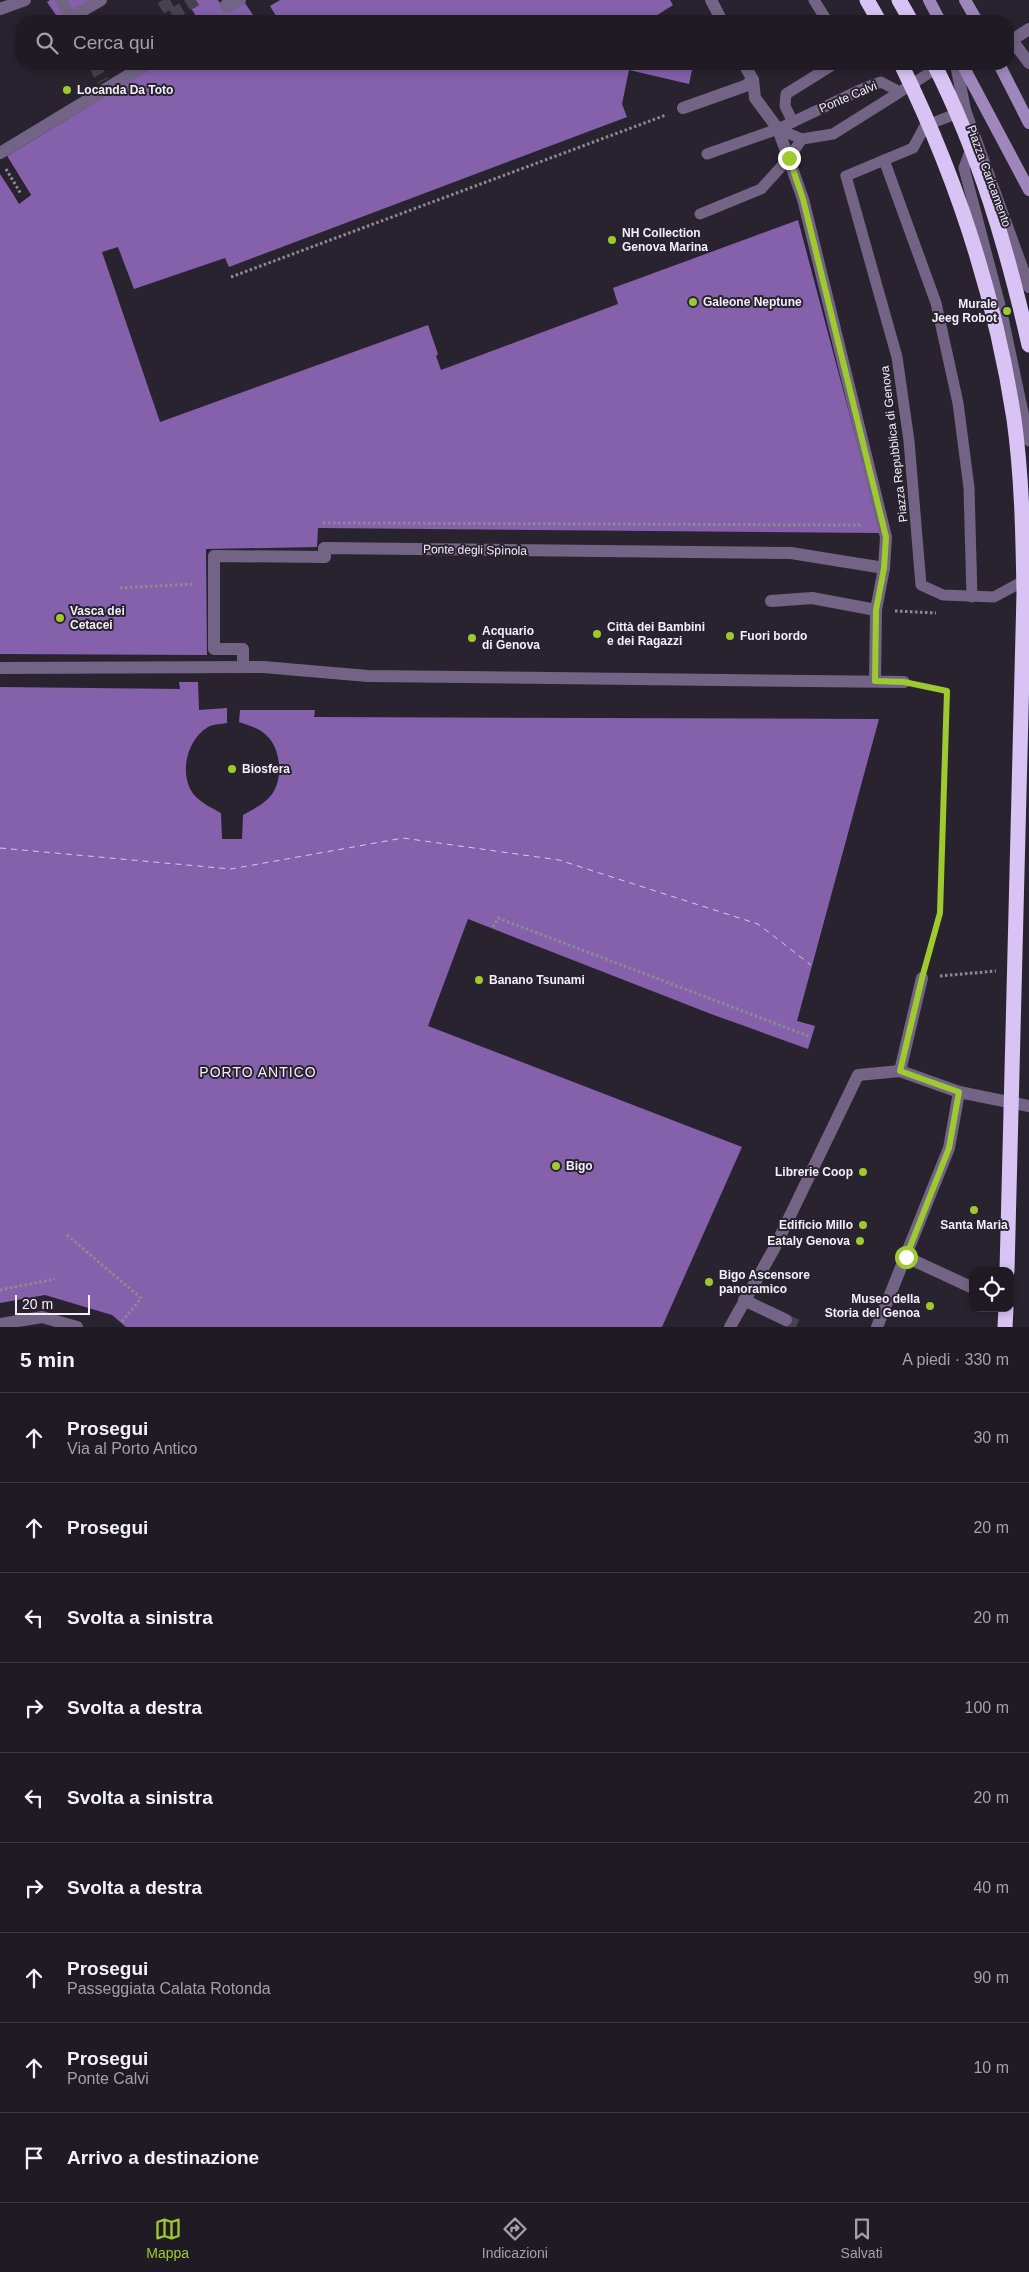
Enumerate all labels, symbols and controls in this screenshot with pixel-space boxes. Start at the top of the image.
search box [15,15,1014,70]
icon: search [33,29,61,57]
text: Cerca qui [73,32,154,53]
street label: Ponte Calvi [817,79,879,115]
place label: Locanda Da Toto [77,83,173,97]
marker: Locanda Da Toto [61,84,73,96]
street label: Piazza Caricamento [964,123,1014,229]
route end [778,147,801,170]
place label: NH Collection Genova Marina [622,226,708,254]
marker: NH Collection Genova Marina [606,234,618,246]
place label: Galeone Neptune [703,295,802,309]
marker: Galeone Neptune [687,296,699,308]
place label: Murale Jeeg Robot [932,297,997,325]
marker: Murale Jeeg Robot [1001,305,1013,317]
street label: Piazza Repubblica di Genova [877,365,911,523]
street label: Ponte degli Spìnola [423,542,527,558]
place label: Vasca dei Cetacei [70,604,125,632]
marker: Vasca dei Cetacei [54,612,66,624]
place label: Città dei Bambini e dei Ragazzi [607,620,705,648]
place label: Acquario di Genova [482,624,540,652]
marker: Città dei Bambini e dei Ragazzi [591,628,603,640]
place label: Fuori bordo [740,629,807,643]
marker: Fuori bordo [724,630,736,642]
marker: Acquario di Genova [466,632,478,644]
place label: Biosfera [242,762,290,776]
marker: Biosfera [226,763,238,775]
place label: Banano Tsunami [489,973,585,987]
marker: Banano Tsunami [473,974,485,986]
district label: PORTO ANTICO [199,1064,317,1080]
place label: Bigo [566,1159,593,1173]
marker: Bigo [550,1160,562,1172]
place label: Librerie Coop [775,1165,853,1179]
marker: Librerie Coop [857,1166,869,1178]
marker: Santa Maria [968,1204,980,1216]
place label: Edificio Millo [779,1218,853,1232]
place label: Santa Maria [940,1218,1008,1232]
marker: Edificio Millo [857,1219,869,1231]
place label: Eataly Genova [767,1234,850,1248]
marker: Eataly Genova [854,1235,866,1247]
route start [895,1246,918,1269]
map controls [969,1267,1014,1312]
button: locate [969,1267,1014,1312]
place label: Bigo Ascensore panoramico [719,1268,810,1296]
marker: Bigo Ascensore panoramico [703,1276,715,1288]
scale bar [15,1292,90,1315]
place label: Museo della Storia del Genoa [825,1292,920,1320]
text: 20 m [22,1296,53,1312]
marker: Museo della Storia del Genoa [924,1300,936,1312]
text: 5 min [20,1348,75,1371]
text: A piedi · 330 m [902,1351,1009,1368]
text: Prosegui [67,1418,148,1439]
icon: ahead [20,1424,48,1452]
text: 30 m [973,1429,1009,1446]
text: Via al Porto Antico [67,1440,197,1457]
icon: ahead [20,1514,48,1542]
text: Prosegui [67,1517,148,1538]
text: 20 m [973,1519,1009,1536]
icon: left [20,1604,48,1632]
text: Svolta a sinistra [67,1607,213,1628]
text: 20 m [973,1609,1009,1626]
icon: right [20,1694,48,1722]
text: Svolta a destra [67,1697,202,1718]
text: 100 m [965,1699,1009,1716]
icon: left [20,1784,48,1812]
text: Svolta a sinistra [67,1787,213,1808]
text: 20 m [973,1789,1009,1806]
icon: right [20,1874,48,1902]
text: Svolta a destra [67,1877,202,1898]
text: 40 m [973,1879,1009,1896]
text: Prosegui [67,1958,148,1979]
icon: ahead [20,1964,48,1992]
text: 90 m [973,1969,1009,1986]
text: Passeggiata Calata Rotonda [67,1980,271,1997]
text: Prosegui [67,2048,148,2069]
icon: ahead [20,2054,48,2082]
text: 10 m [973,2059,1009,2076]
text: Ponte Calvi [67,2070,149,2087]
icon: arrive [20,2144,48,2172]
text: Arrivo a destinazione [67,2147,259,2168]
tab: Mappa [146,2215,189,2261]
tab: Indicazioni [482,2215,548,2261]
tab: Salvati [841,2215,883,2261]

